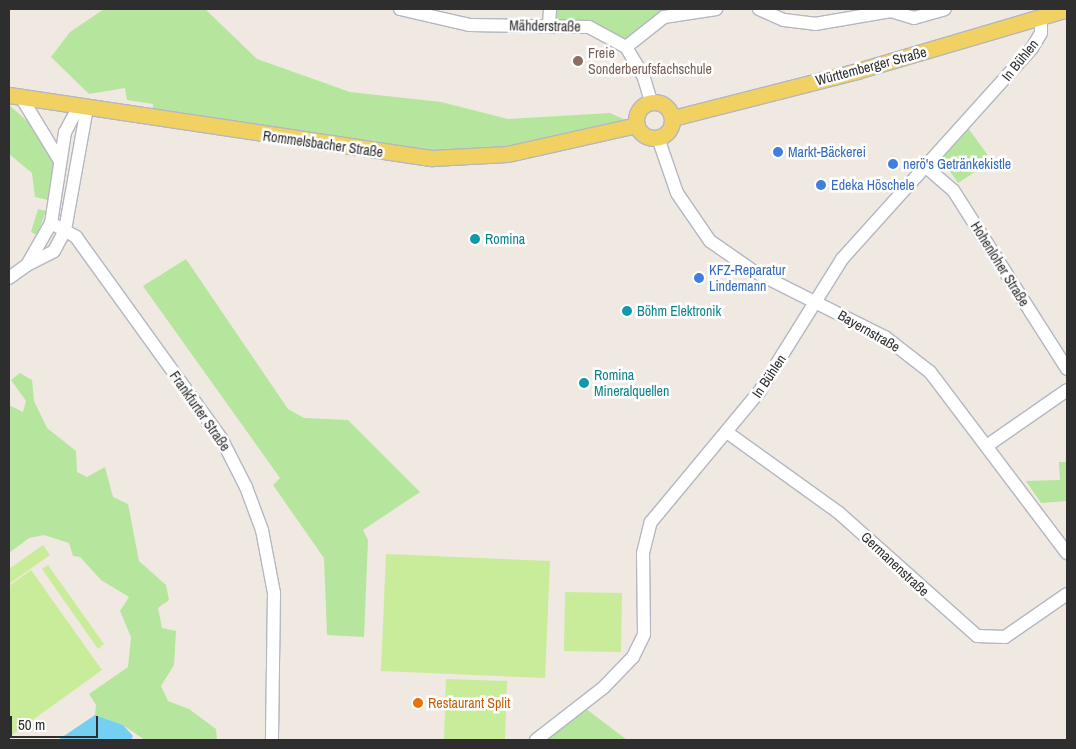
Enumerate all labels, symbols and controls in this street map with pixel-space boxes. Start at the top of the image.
street label: Mähderstraße [509,17,581,35]
street label: In Bühlen [998,36,1042,84]
street label: Württemberger Straße [814,43,928,89]
place label: Freie Sonderberufsfachschule [588,45,712,78]
marker: Freie Sonderberufsfachschule [572,55,584,67]
street label: Rommelsbacher Straße [262,127,384,161]
place label: Markt-Bäckerei [788,144,866,160]
marker: Markt-Bäckerei [772,146,784,158]
place label: nerö's Getränkekistle [903,156,1011,172]
marker: nerö's Getränkekistle [887,158,899,170]
place label: Edeka Höschele [831,177,915,193]
marker: Edeka Höschele [815,179,827,191]
street label: Hohenloher Straße [967,218,1033,310]
place label: Romina [485,231,525,247]
marker: Romina [469,233,481,245]
place label: KFZ-Reparatur Lindemann [709,262,786,294]
marker: KFZ-Reparatur Lindemann [693,272,705,284]
place label: Böhm Elektronik [637,303,721,319]
marker: Böhm Elektronik [621,305,633,317]
street label: Bayernstraße [835,306,903,356]
street label: In Bühlen [748,351,790,401]
place label: Romina Mineralquellen [594,367,669,400]
street label: Frankfurter Straße [166,368,234,454]
marker: Romina Mineralquellen [578,377,590,389]
street label: Germanenstraße [858,528,932,600]
place label: Restaurant Split [428,695,510,711]
marker: Restaurant Split [412,697,424,709]
scale bar [12,706,100,738]
text: 50 m [18,714,45,735]

